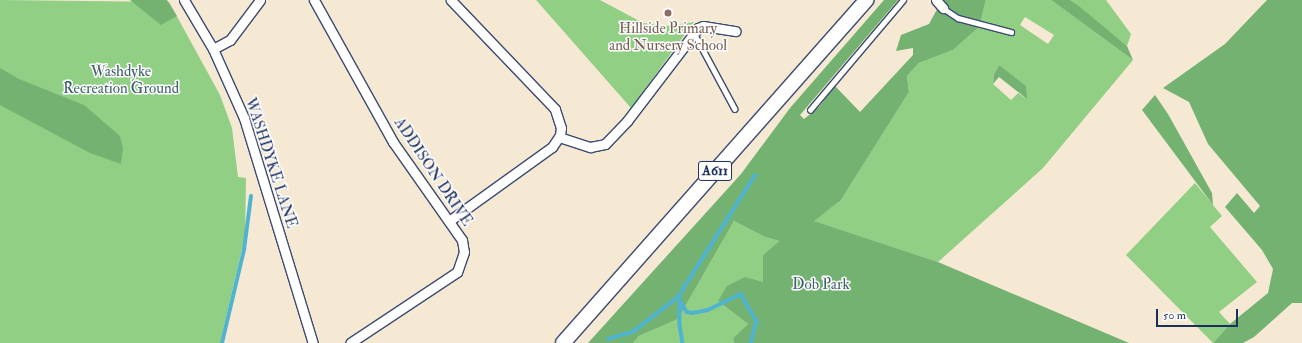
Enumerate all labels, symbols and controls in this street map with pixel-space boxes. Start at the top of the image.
marker: Hillside Primary and Nursery School [663,8,673,18]
place label: Hillside Primary and Nursery School [609,19,727,54]
park label: Washdyke Recreation Ground [63,62,179,97]
street label: WASHDYKE LANE [241,95,301,231]
street label: ADDISON DRIVE [390,114,476,230]
road number: A611 [698,159,732,183]
park label: Dob Park [792,276,850,294]
scale bar [1158,301,1240,327]
text: 50 m [1163,308,1186,323]

